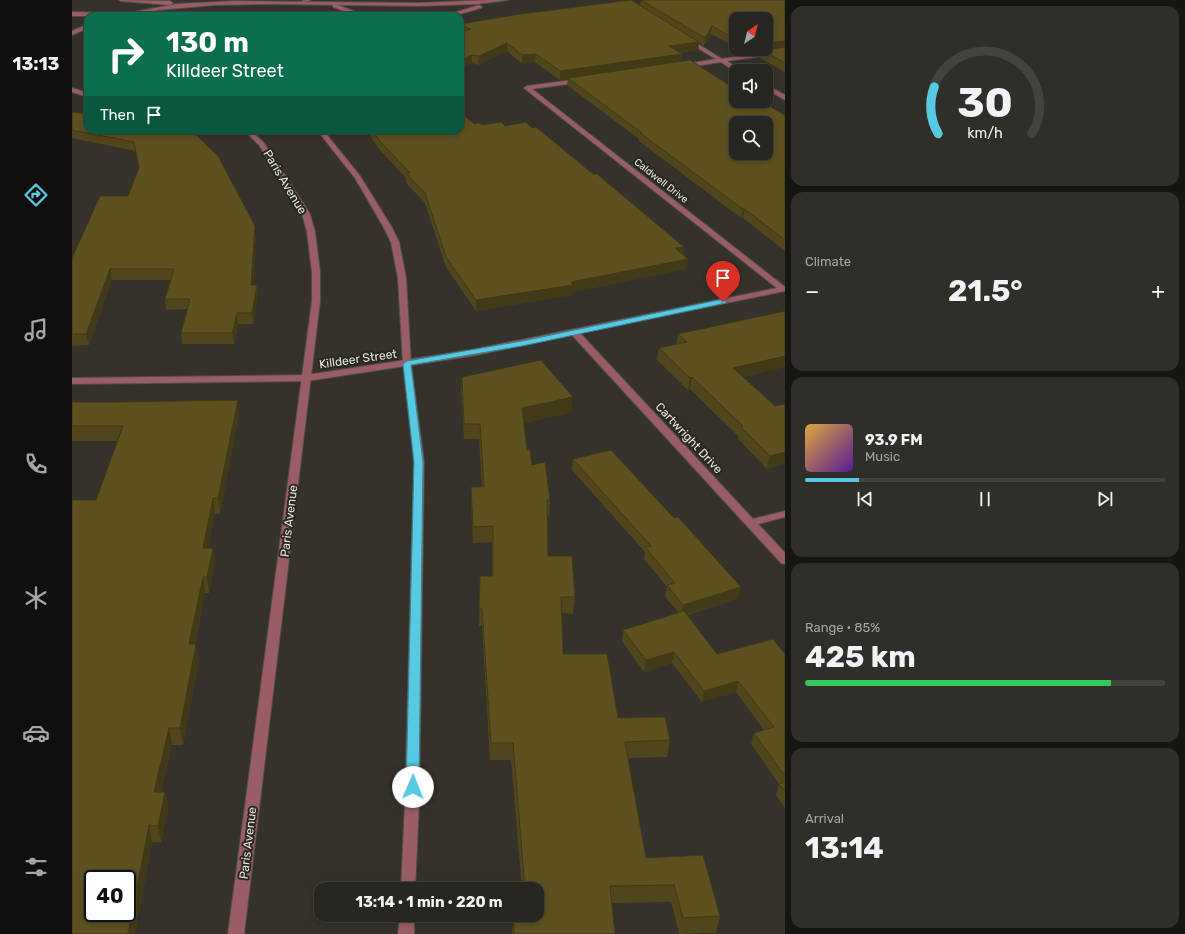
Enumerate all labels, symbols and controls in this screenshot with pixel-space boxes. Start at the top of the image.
north arrow [729,12,773,56]
map controls [729,12,773,160]
text: 130 m [166,26,249,59]
icon: right [100,28,152,80]
text: 13:13 [13,53,59,75]
text: Killdeer Street [166,60,284,82]
button: sound [729,64,773,108]
text: 30 [957,78,1013,127]
icon: arrive [143,104,165,126]
text: Then [100,106,135,124]
button: search [729,116,773,160]
text: km/h [967,124,1003,141]
street label: Paris Avenue [260,147,310,217]
street label: Caldwell Drive [632,156,691,206]
icon: directions [22,181,50,209]
text: Climate [805,254,851,269]
pin [706,261,740,302]
icon: arrive [712,267,734,289]
text: 21.5° [948,273,1023,309]
text: − [805,278,819,305]
text: + [1151,278,1165,305]
icon: music [22,316,50,344]
street label: Killdeer Street [318,347,398,371]
street label: Cartwright Drive [653,400,726,477]
text: 93.9 FM [865,431,923,449]
text: Music [865,449,900,464]
icon: phone [22,450,50,478]
street label: Paris Avenue [278,484,300,558]
icon: previous [854,488,876,510]
icon: pause [974,488,996,510]
icon: next [1094,488,1116,510]
icon: climate [22,584,50,612]
text: Range · 85% [805,620,880,635]
text: 425 km [805,639,916,675]
icon: car [22,719,50,747]
position arrow [392,766,434,808]
street label: Paris Avenue [237,806,259,880]
text: Arrival [805,811,844,826]
text: 13:14 [805,830,884,866]
icon: filters [22,853,50,881]
speed limit sign: 40 [84,870,136,922]
text: 13:14 · 1 min · 220 m [355,893,503,911]

